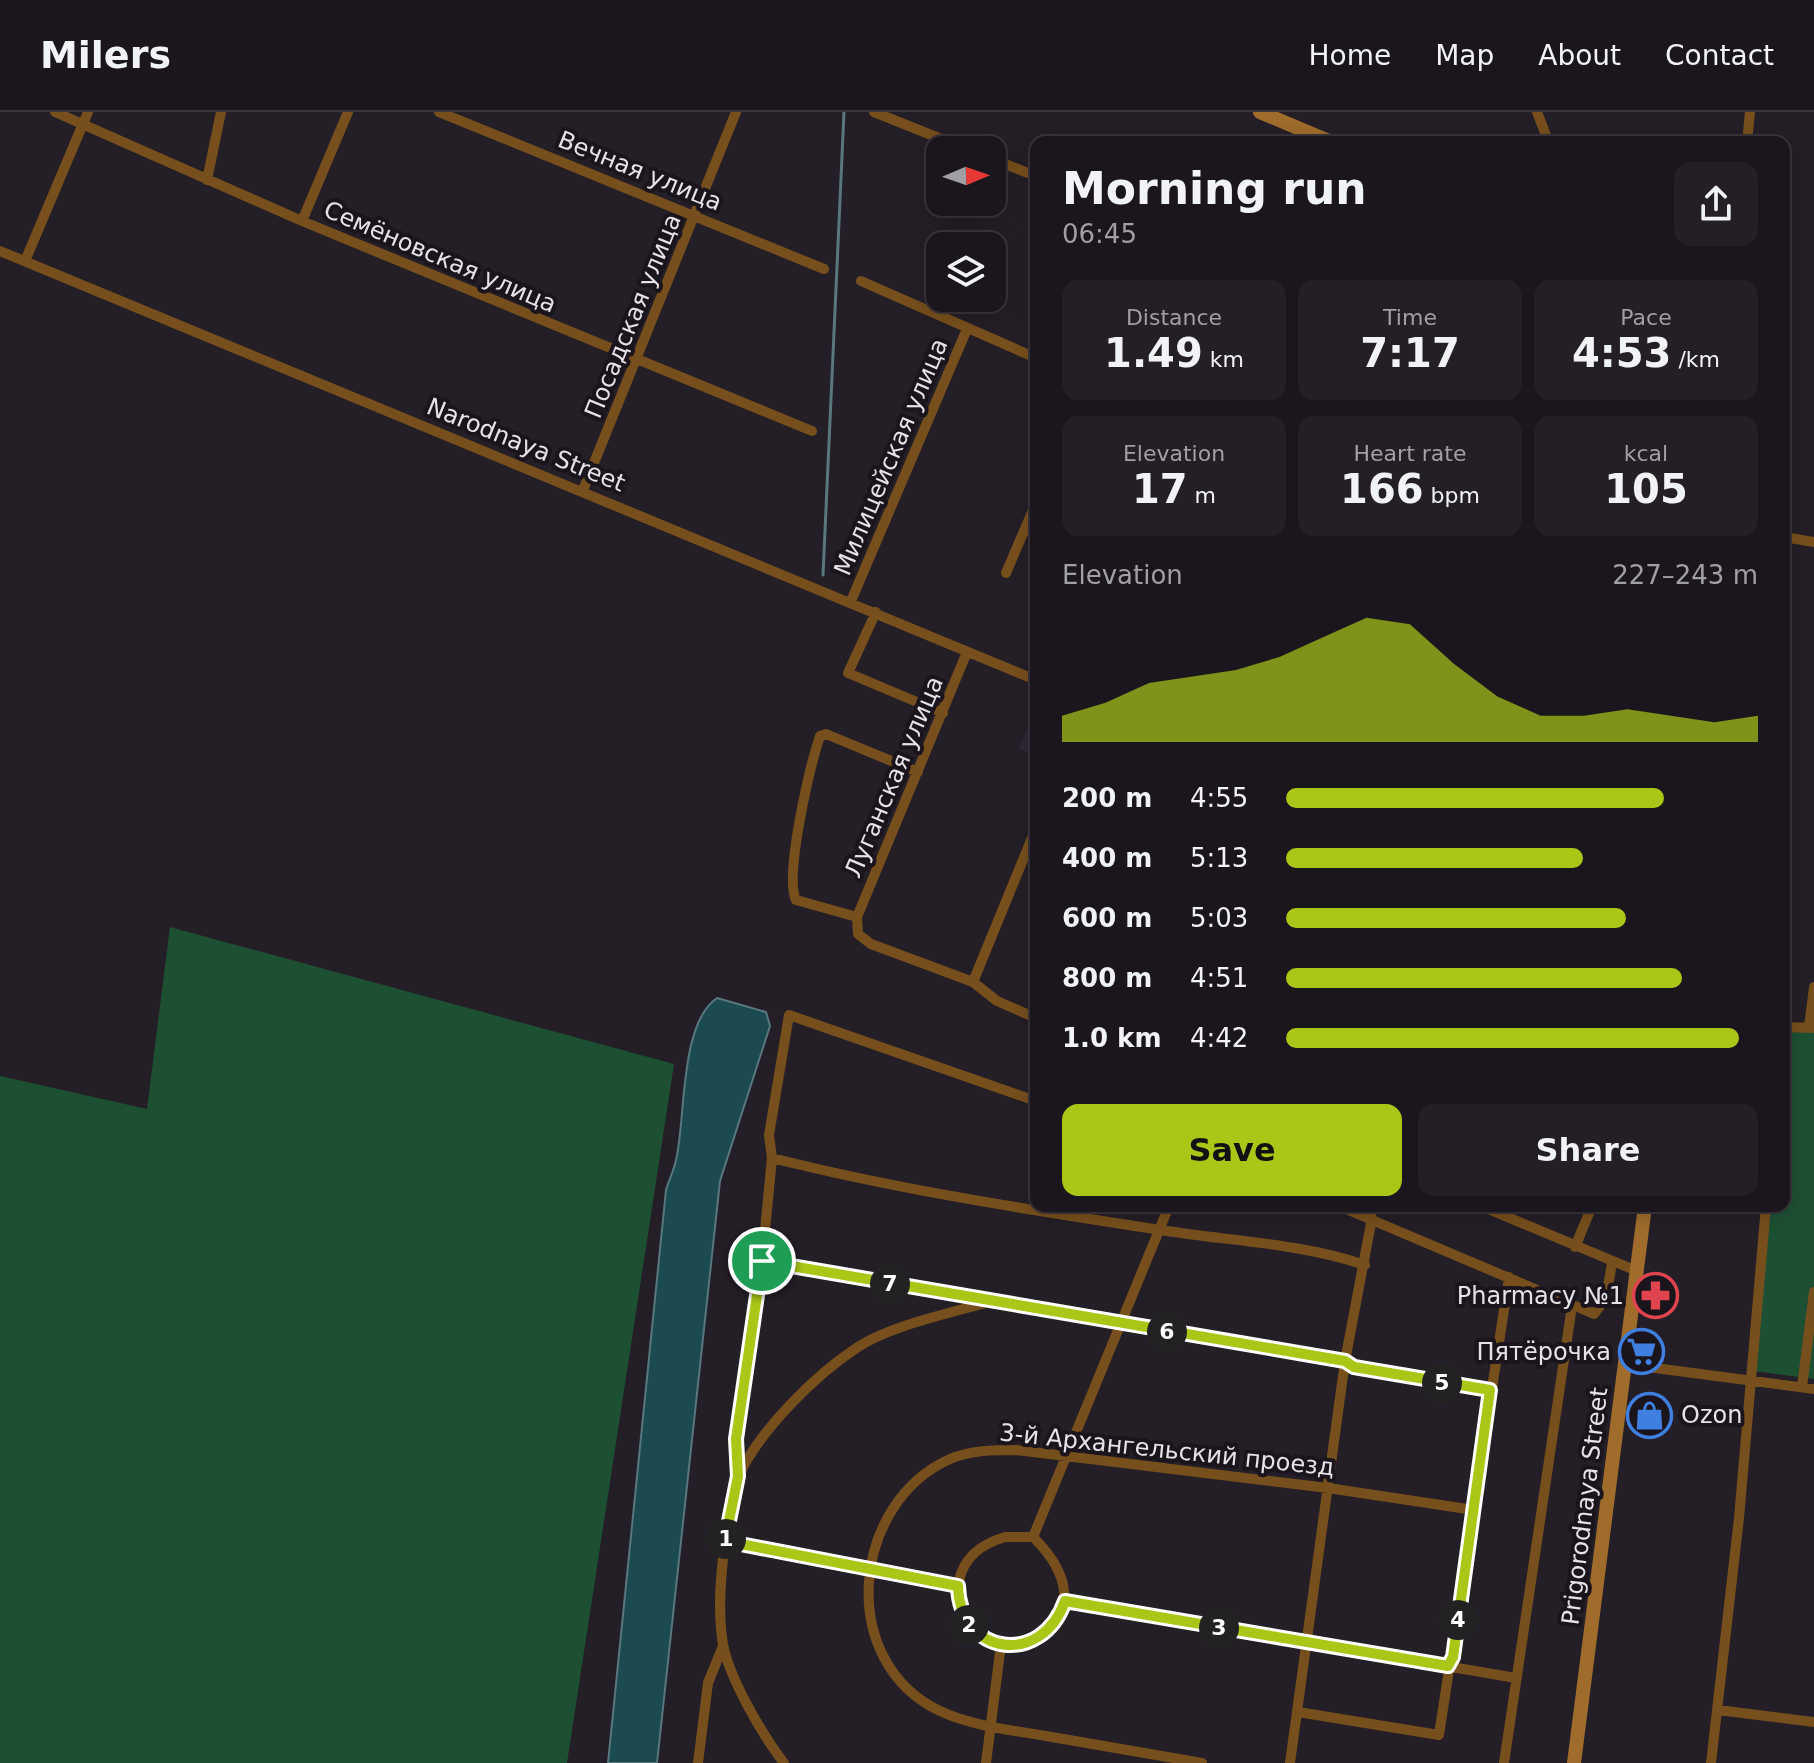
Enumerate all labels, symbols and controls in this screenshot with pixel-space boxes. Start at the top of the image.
text: Milers [40,33,171,77]
text: Home [1308,39,1391,72]
text: Map [1435,39,1494,72]
text: About [1538,39,1621,72]
text: Contact [1665,39,1774,72]
street label: Вечная улица [554,125,726,217]
north arrow [926,136,1006,216]
map controls [926,136,1006,312]
button: share [1674,162,1758,246]
text: Morning run [1062,163,1367,214]
street label: Семёновская улица [320,195,560,319]
street label: Посадская улица [579,210,687,422]
text: 06:45 [1062,219,1137,249]
button: layers [926,232,1006,312]
text: Distance [1126,305,1222,330]
text: Time [1383,305,1437,330]
text: Pace [1620,305,1672,330]
text: 1.49 [1104,330,1203,376]
text: 7:17 [1360,330,1460,376]
text: 4:53 [1572,330,1671,376]
street label: Милицейская улица [828,334,954,580]
text: km [1203,347,1244,372]
text: /km [1671,347,1720,372]
street label: Narodnaya Street [423,392,629,498]
text: Elevation [1123,441,1225,466]
text: Heart rate [1354,441,1466,466]
text: kcal [1624,441,1668,466]
text: 17 [1132,466,1188,512]
text: 166 [1340,466,1424,512]
text: 105 [1604,466,1688,512]
text: m [1188,483,1216,508]
text: bpm [1424,483,1480,508]
text: Elevation [1062,560,1183,590]
text: 227–243 m [1612,560,1758,590]
street label: Луганская улица [839,672,949,882]
text: 200 m [1062,783,1152,813]
text: 4:55 [1190,783,1248,813]
text: 400 m [1062,843,1152,873]
text: 5:13 [1190,843,1248,873]
text: 600 m [1062,903,1152,933]
text: 5:03 [1190,903,1248,933]
text: 800 m [1062,963,1152,993]
text: 4:51 [1190,963,1248,993]
text: 1.0 km [1062,1023,1162,1053]
text: 4:42 [1190,1023,1248,1053]
button: Save [1062,1104,1402,1196]
button: Share [1418,1104,1758,1196]
pin [728,1227,796,1295]
icon: arrive [740,1239,784,1283]
pin: 7 [870,1264,910,1304]
text: 7 [882,1271,898,1296]
pharmacy icon: Pharmacy №1 [1631,1272,1679,1320]
place label: Pharmacy №1 [1457,1282,1624,1310]
pin: 6 [1147,1312,1187,1352]
text: 6 [1159,1319,1175,1344]
supermarket icon: Пятёрочка [1618,1328,1666,1376]
place label: Пятёрочка [1476,1338,1611,1366]
pin: 5 [1422,1363,1462,1403]
text: 5 [1434,1370,1450,1395]
street label: Prigorodnaya Street [1557,1386,1613,1626]
shop icon: Ozon [1626,1391,1674,1439]
place label: Ozon [1681,1401,1742,1429]
street label: 3-й Архангельский проезд [998,1418,1336,1482]
pin: 1 [706,1519,746,1559]
text: 1 [718,1526,734,1551]
pin: 4 [1438,1600,1478,1640]
pin: 2 [949,1605,989,1645]
text: 4 [1450,1607,1466,1632]
pin: 3 [1199,1608,1239,1648]
text: 2 [961,1612,977,1637]
text: 3 [1211,1615,1227,1640]

